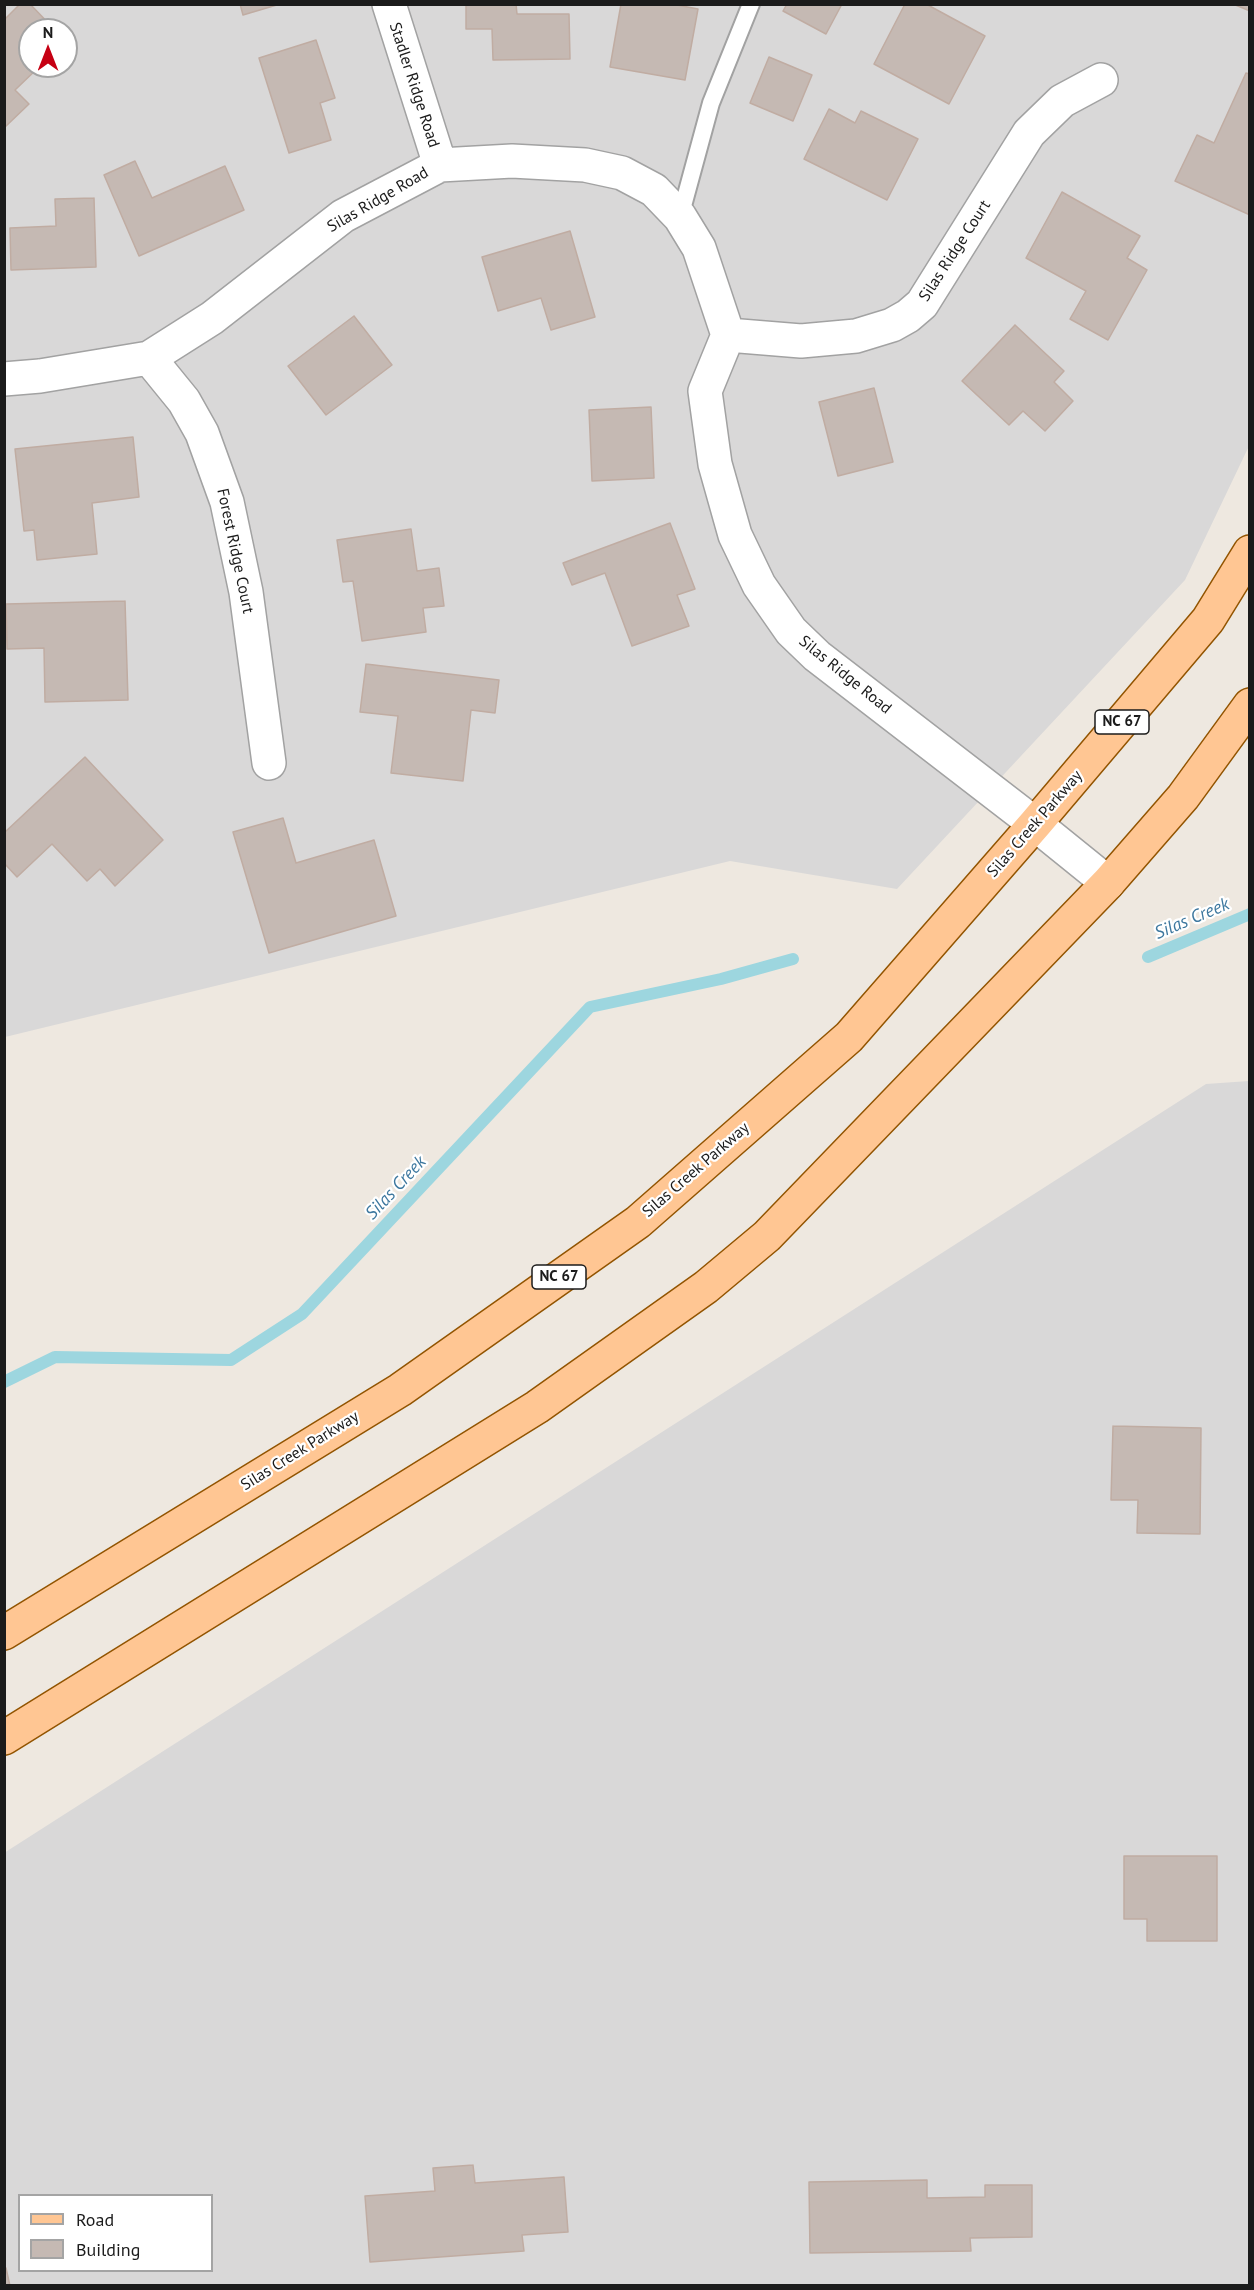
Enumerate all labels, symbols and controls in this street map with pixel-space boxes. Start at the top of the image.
north arrow [18,18,78,78]
street label: Stadler Ridge Road [385,20,443,150]
text: N [43,22,53,42]
street label: Silas Ridge Road [324,163,432,237]
street label: Silas Ridge Court [915,197,995,305]
street label: Forest Ridge Court [212,487,258,615]
street label: Silas Ridge Road [795,632,895,718]
road number: NC 67 [1095,710,1149,734]
street label: Silas Creek Parkway [983,767,1087,881]
water label: Silas Creek [1151,894,1233,944]
street label: Silas Creek Parkway [639,1118,753,1222]
water label: Silas Creek [361,1152,431,1224]
road number: NC 67 [532,1265,586,1289]
street label: Silas Creek Parkway [238,1407,362,1495]
legend [18,2194,213,2272]
text: Road [76,2208,114,2231]
text: Building [76,2238,140,2261]

